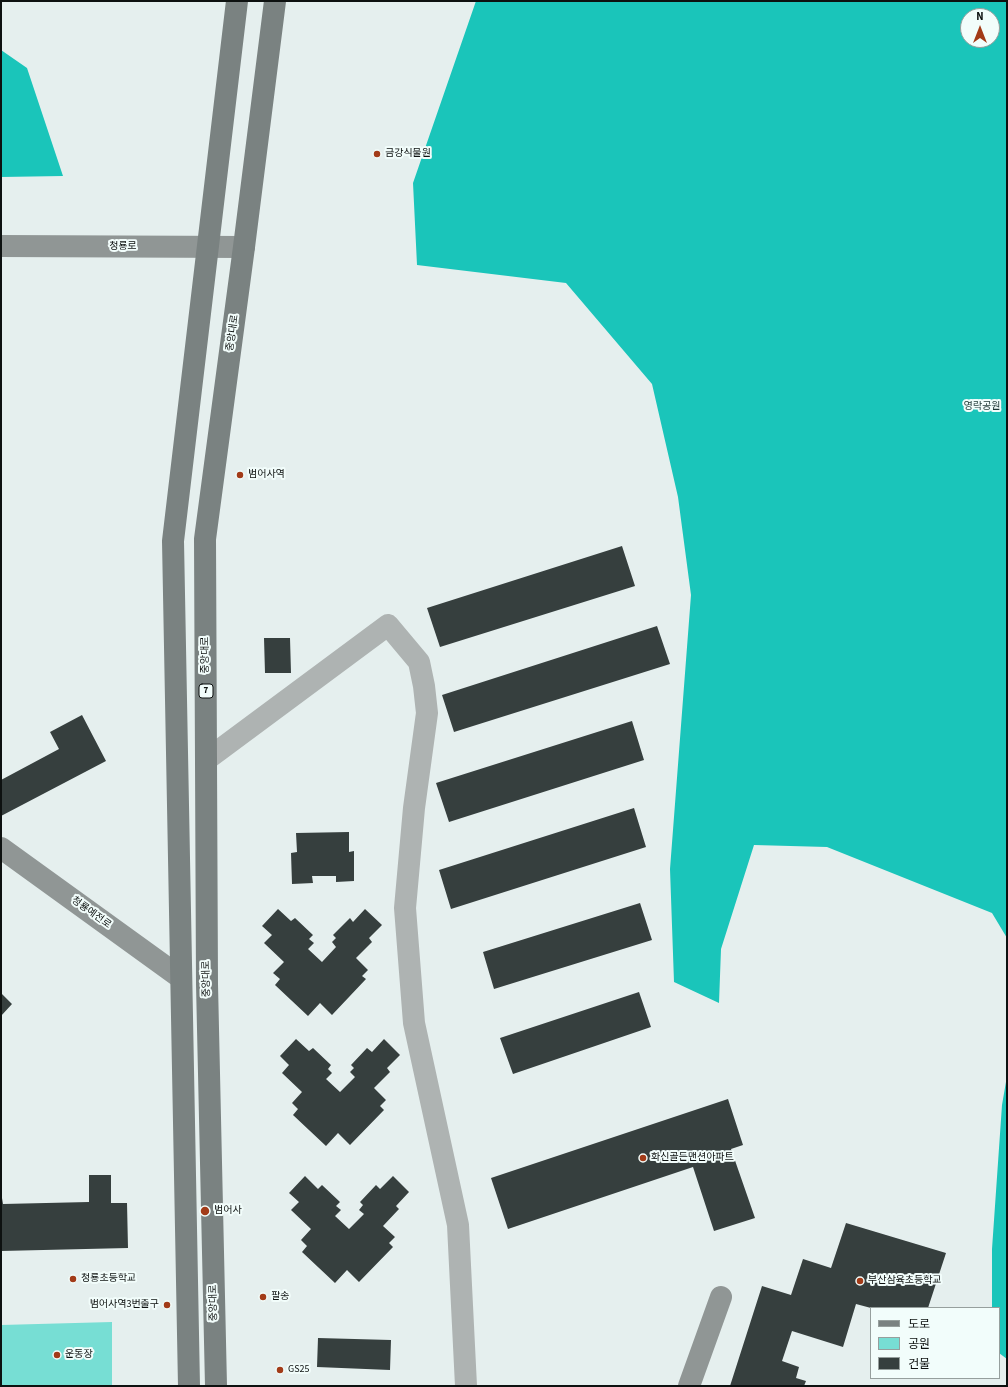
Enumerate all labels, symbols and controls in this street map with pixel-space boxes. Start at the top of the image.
north arrow [960,8,1000,48]
text: N [976,9,984,24]
place label: 금강식물원 [385,148,431,160]
marker: 금강식물원 [372,149,382,159]
street label: 청룡로 [109,241,137,253]
street label: 중앙대로 [224,314,242,352]
park label: 영락공원 [964,401,1000,413]
place label: 범어사역 [248,469,285,481]
marker: 범어사역 [235,470,245,480]
street label: 중앙대로 [200,637,212,673]
road number: 7 [199,684,213,698]
street label: 청룡예전로 [69,895,113,931]
street label: 중앙대로 [201,960,213,998]
place label: 화신골든맨션아파트 [651,1152,734,1164]
marker: 화신골든맨션아파트 [638,1153,648,1163]
marker: 범어사 [199,1205,211,1217]
place label: 범어사 [214,1205,242,1217]
place label: 청룡초등학교 [81,1273,136,1285]
marker: 청룡초등학교 [68,1274,78,1284]
place label: 부산삼육초등학교 [868,1275,942,1287]
marker: 부산삼육초등학교 [855,1276,865,1286]
street label: 중앙대로 [208,1284,220,1322]
place label: 팔송 [271,1291,289,1303]
marker: 팔송 [258,1292,268,1302]
place label: 범어사역3번출구 [90,1299,159,1311]
marker: 범어사역3번출구 [162,1300,172,1310]
legend [870,1307,1000,1379]
text: 도로 [908,1316,930,1333]
text: 공원 [908,1336,930,1353]
place label: 운동장 [65,1349,93,1361]
marker: 운동장 [52,1350,62,1360]
text: 건물 [908,1356,930,1373]
place label: GS25 [288,1364,309,1376]
marker: GS25 [275,1365,285,1375]

